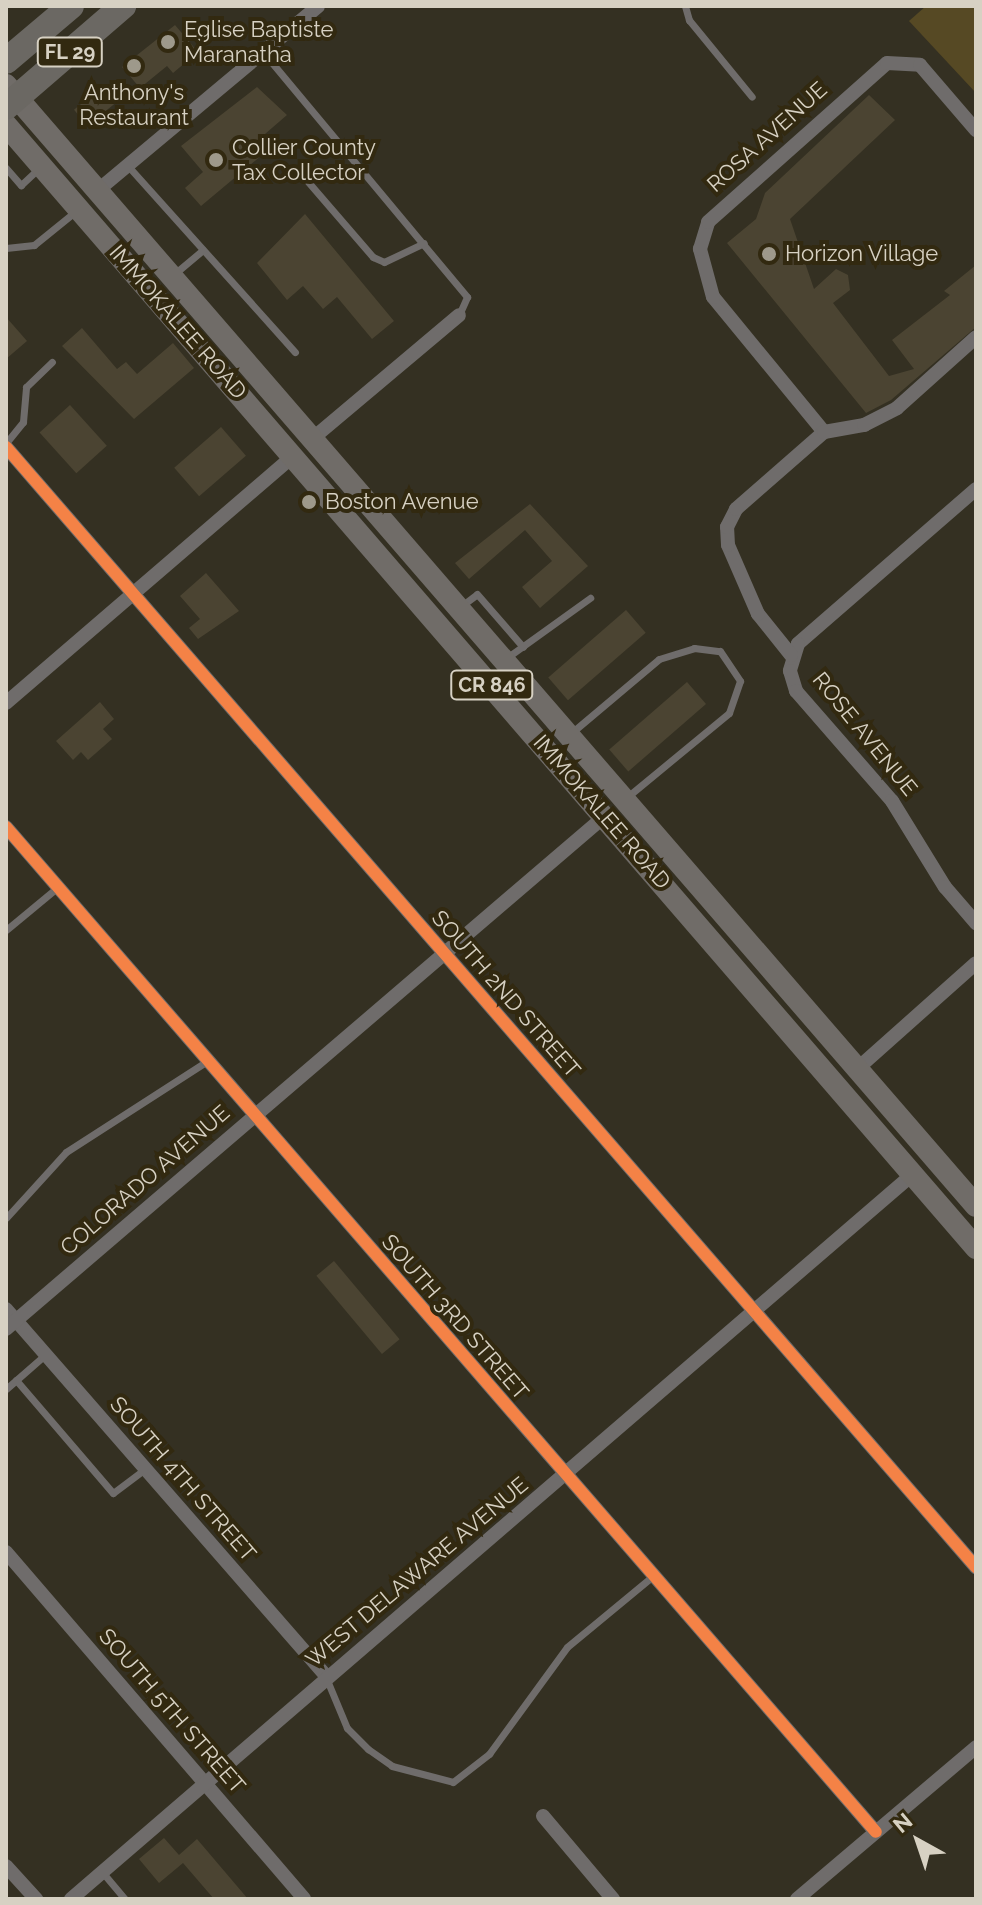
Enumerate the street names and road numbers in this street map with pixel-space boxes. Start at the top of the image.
road number: FL 29 [36,36,104,68]
street label: ROSA AVENUE [701,76,833,198]
street label: IMMOKALEE ROAD [104,239,252,405]
street label: ROSE AVENUE [807,667,923,801]
road number: CR 846 [450,669,534,701]
street label: IMMOKALEE ROAD [528,729,676,895]
street label: SOUTH 2ND STREET [426,905,586,1083]
street label: COLORADO AVENUE [55,1099,235,1261]
street label: SOUTH 3RD STREET [376,1229,534,1405]
street label: SOUTH 4TH STREET [104,1391,262,1567]
street label: WEST DELAWARE AVENUE [300,1471,534,1673]
street label: SOUTH 5TH STREET [93,1623,251,1799]

